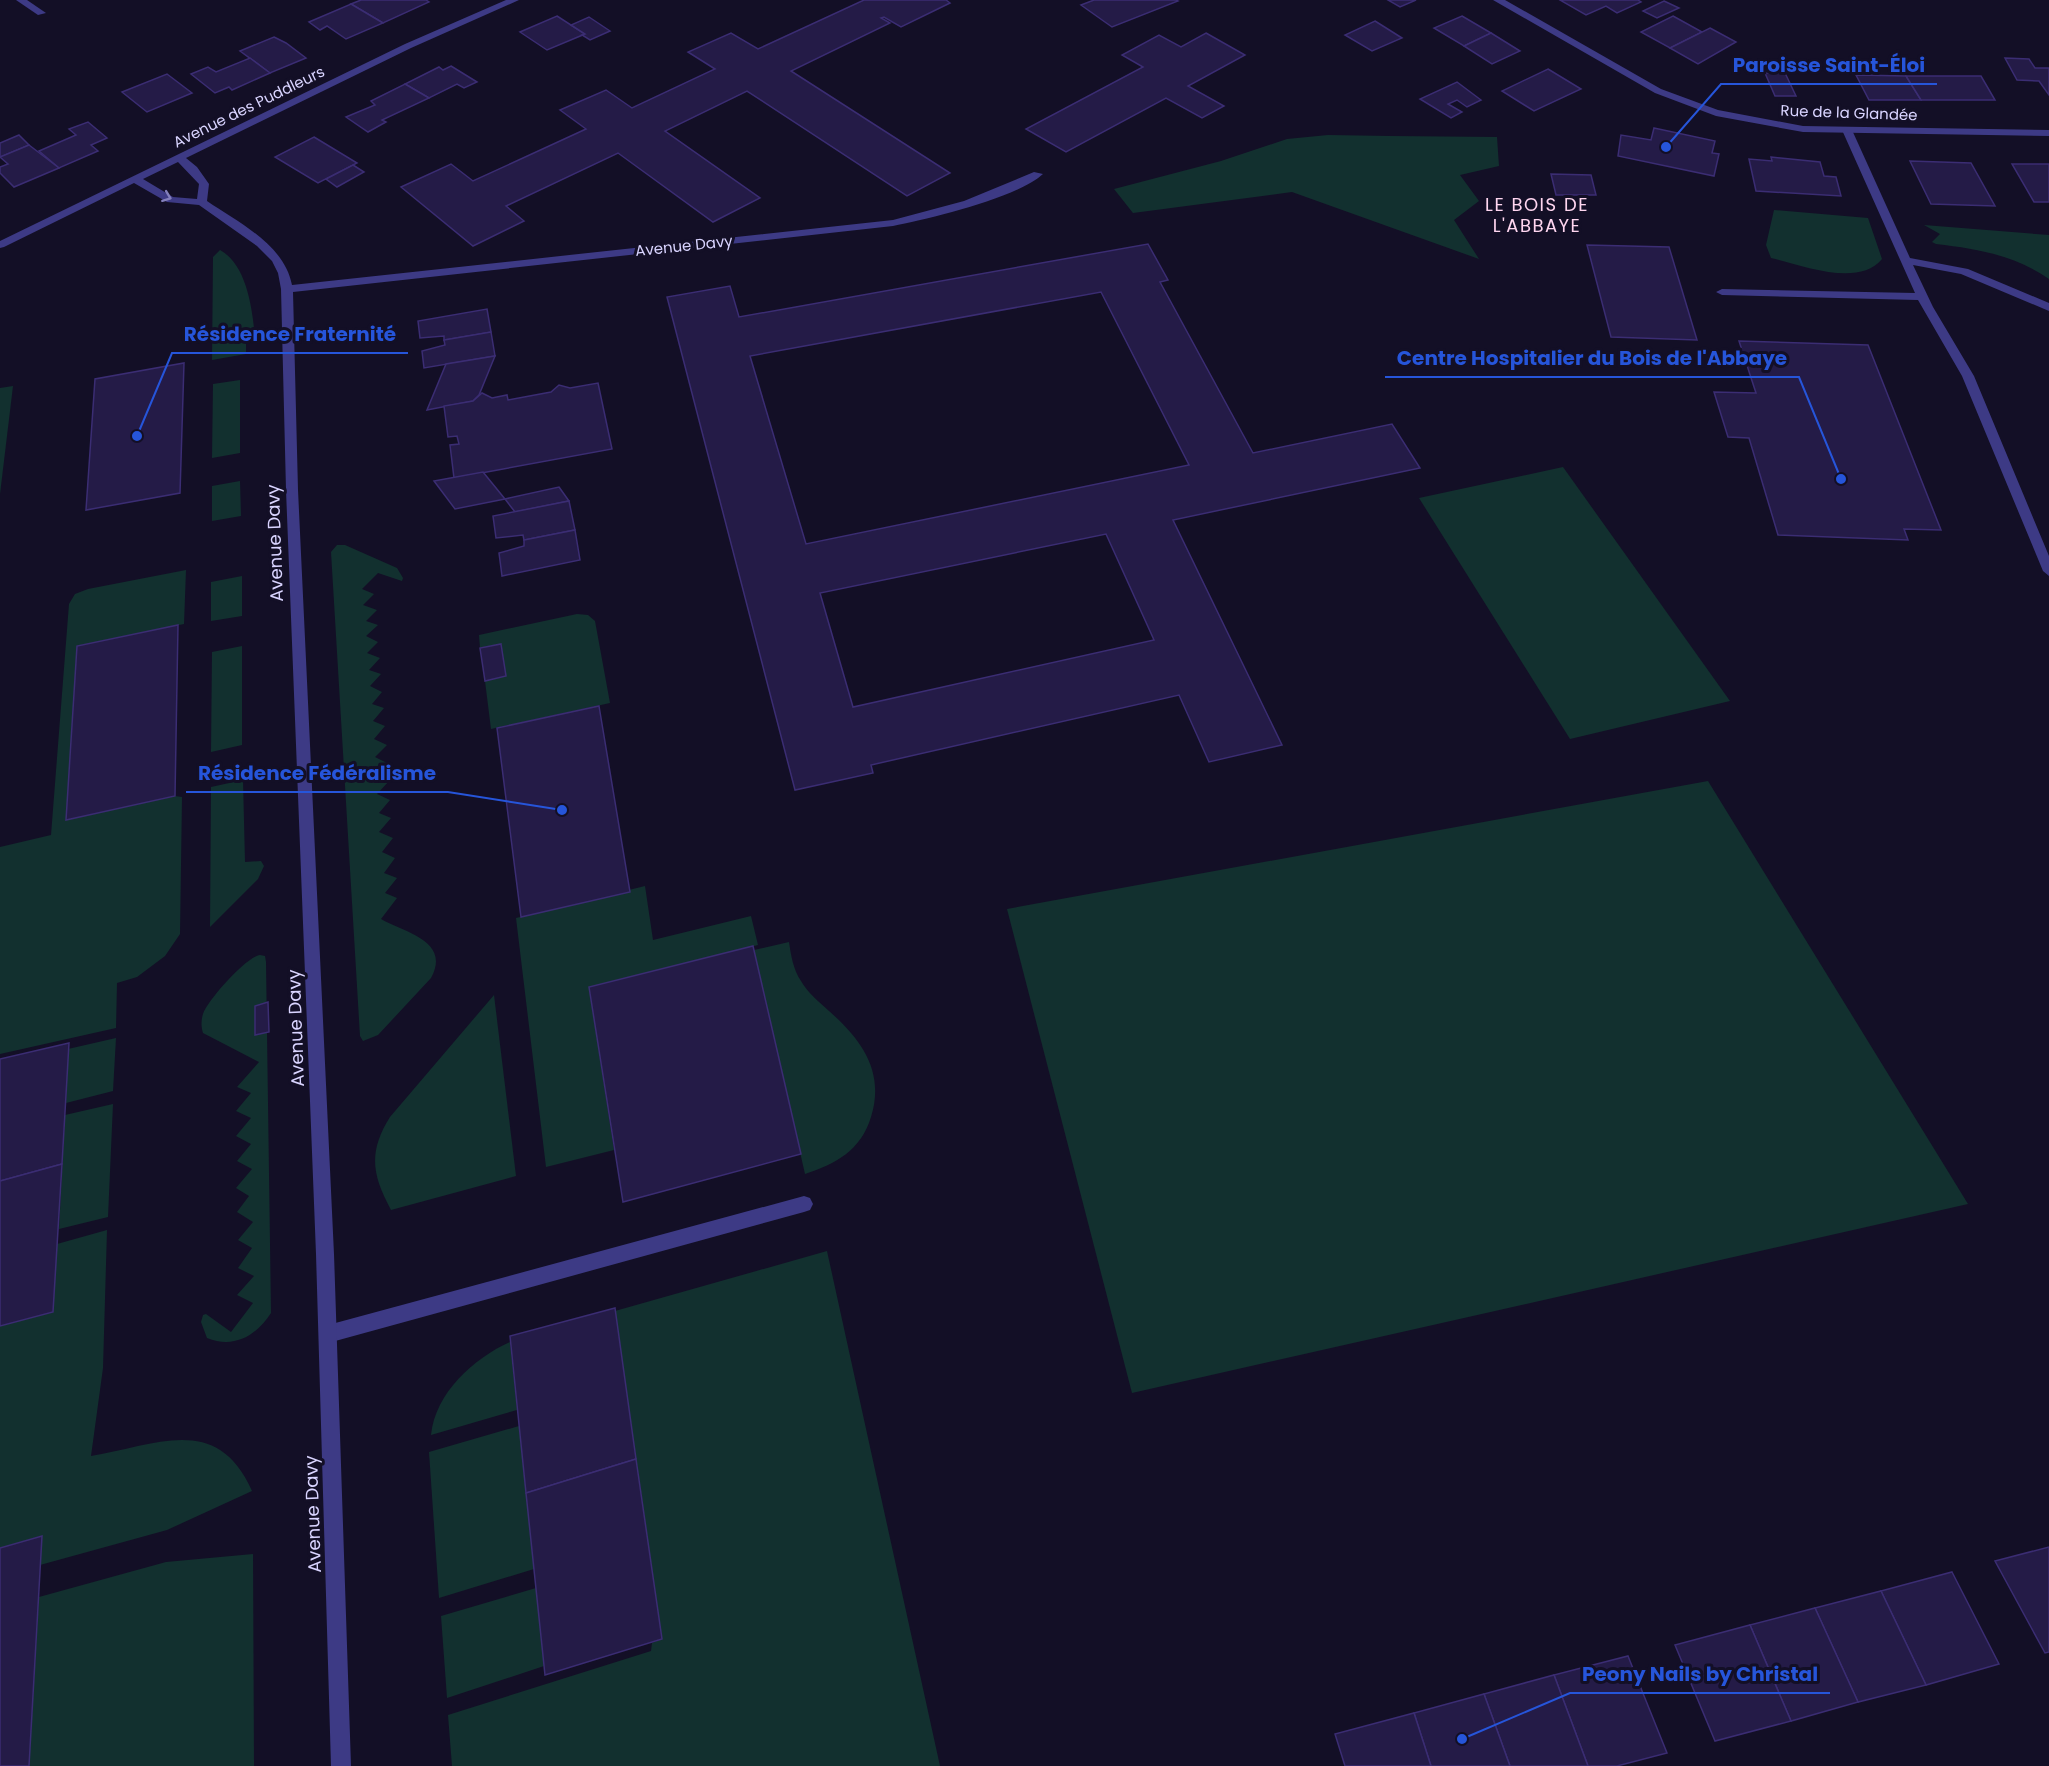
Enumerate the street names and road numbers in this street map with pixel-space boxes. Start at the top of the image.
street label: Avenue des Puddleurs [169,61,328,152]
street label: Rue de la Glandée [1780,100,1918,125]
street label: Avenue Davy [634,230,734,261]
street label: Avenue Davy [260,484,289,602]
street label: Avenue Davy [281,969,310,1087]
street label: Avenue Davy [298,1455,327,1573]

